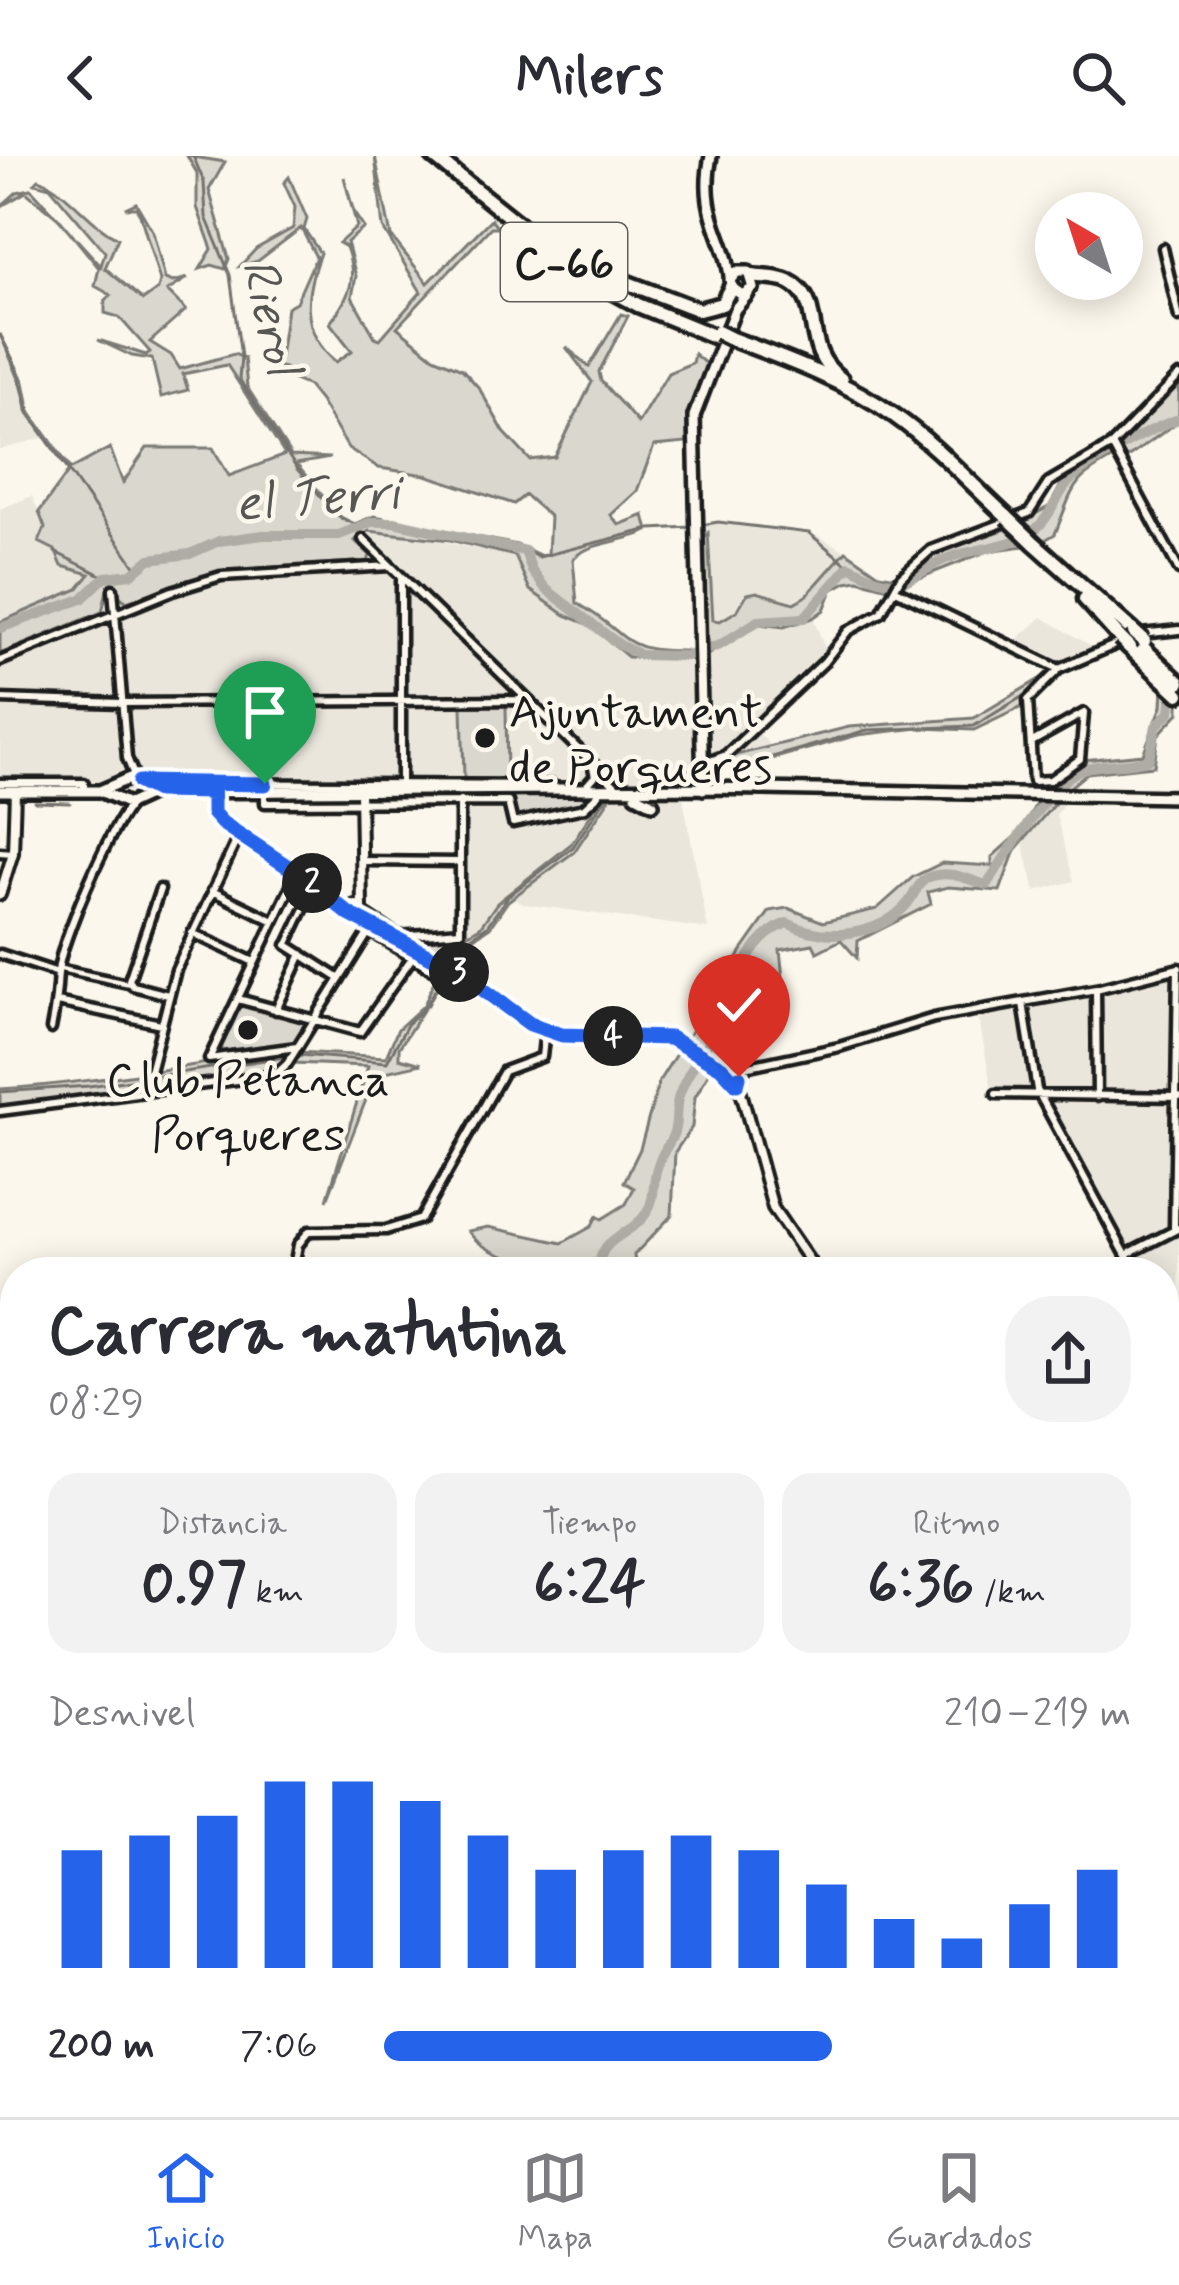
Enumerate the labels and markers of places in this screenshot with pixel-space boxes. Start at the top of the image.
pin [214,661,316,784]
place label: Ajuntament de Porqueres [509,682,772,800]
marker: Ajuntament de Porqueres [472,725,498,751]
pin: 2 [282,853,342,913]
pin: 3 [429,942,489,1002]
pin [688,954,790,1077]
pin: 4 [583,1006,643,1066]
marker: Club Petanca Porqueres [235,1017,261,1043]
place label: Club Petanca Porqueres [106,1050,390,1168]

